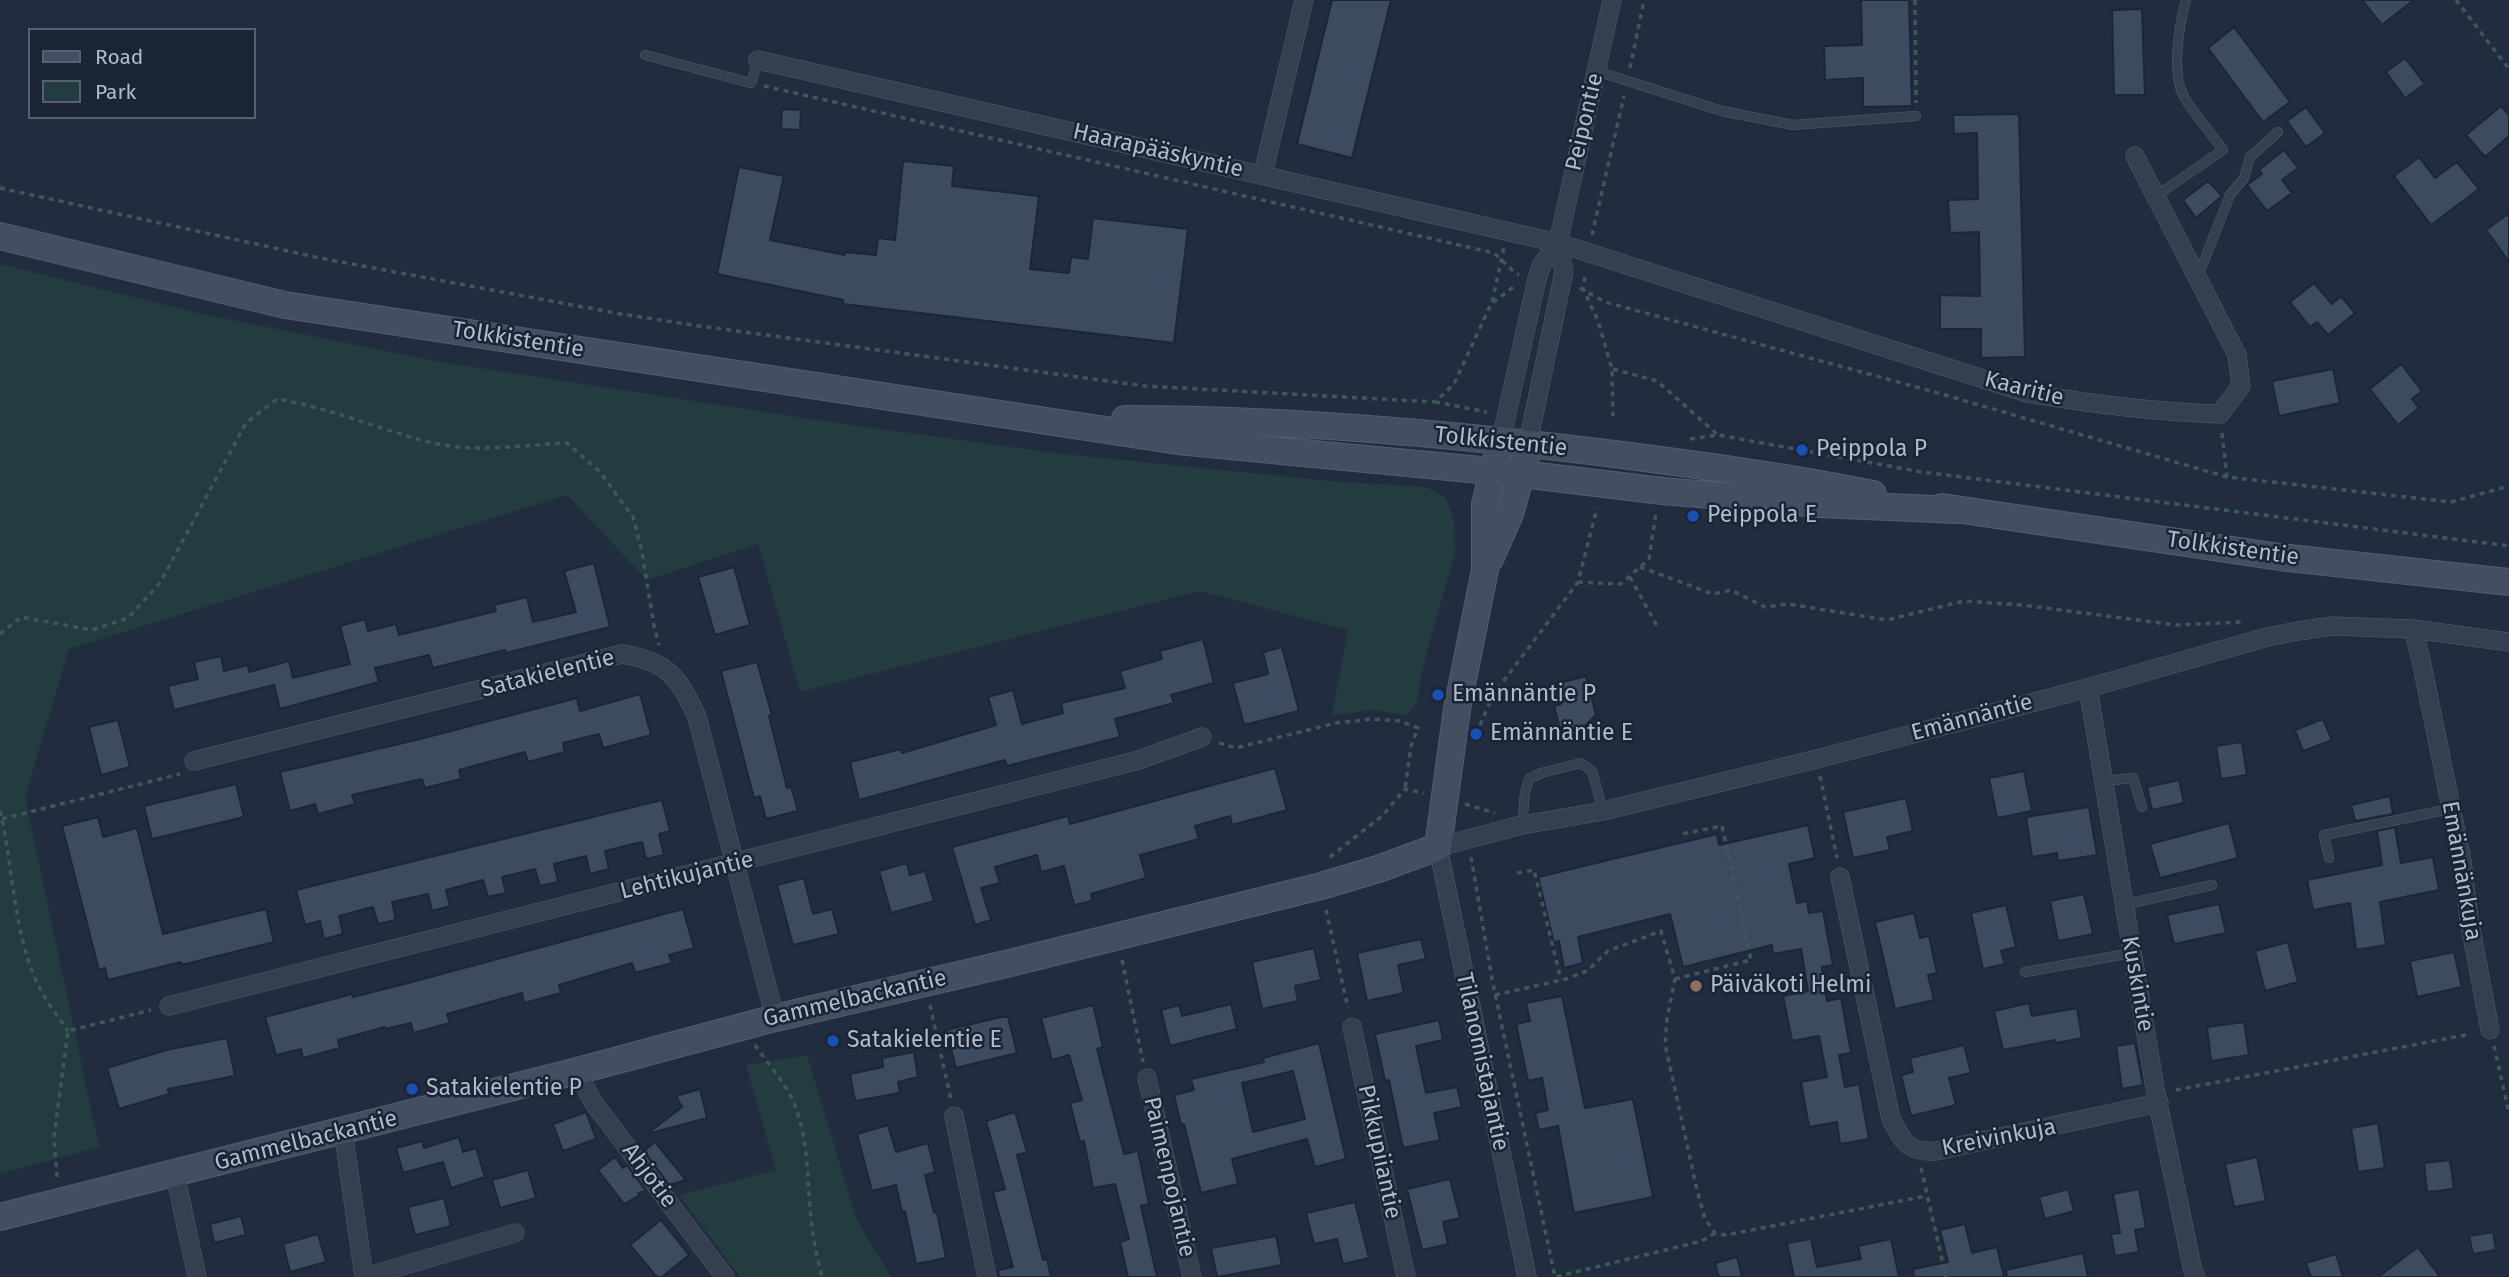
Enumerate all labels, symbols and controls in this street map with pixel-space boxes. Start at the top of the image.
legend [28,28,256,119]
text: Road [95,44,143,70]
street label: Peipontie [1560,70,1610,174]
text: Park [95,79,136,105]
street label: Haarapääskyntie [1070,118,1246,184]
street label: Tolkkistentie [450,316,586,364]
street label: Kaaritie [1981,366,2067,412]
street label: Tolkkistentie [1433,421,1569,463]
place label: Peippola P [1816,436,1927,464]
marker: Peippola P [1794,442,1810,458]
place label: Peippola E [1707,502,1817,530]
marker: Peippola E [1685,508,1701,524]
street label: Tolkkistentie [2165,526,2301,572]
street label: Satakielentie [478,644,618,704]
place label: Emännäntie P [1452,681,1596,709]
marker: Emännäntie P [1430,687,1446,703]
street label: Emännäntie [1908,689,2036,747]
place label: Emännäntie E [1490,720,1633,748]
marker: Emännäntie E [1468,726,1484,742]
street label: Emännänkuja [2435,799,2487,943]
street label: Lehtikujantie [617,846,757,906]
street label: Kuskintie [2115,934,2159,1034]
street label: Gammelbackantie [761,964,949,1034]
street label: Tilanomistajantie [1450,970,1514,1154]
place label: Päiväkoti Helmi [1710,972,1872,1000]
marker: Päiväkoti Helmi [1688,978,1704,994]
place label: Satakielentie E [847,1027,1002,1055]
marker: Satakielentie E [825,1033,841,1049]
place label: Satakielentie P [426,1075,582,1103]
marker: Satakielentie P [404,1081,420,1097]
street label: Pikkupiiantie [1351,1082,1407,1222]
street label: Paimenpojantie [1137,1094,1201,1260]
street label: Gammelbackantie [212,1105,400,1177]
street label: Kreivinkuja [1939,1113,2059,1163]
street label: Ahjotie [616,1138,682,1214]

